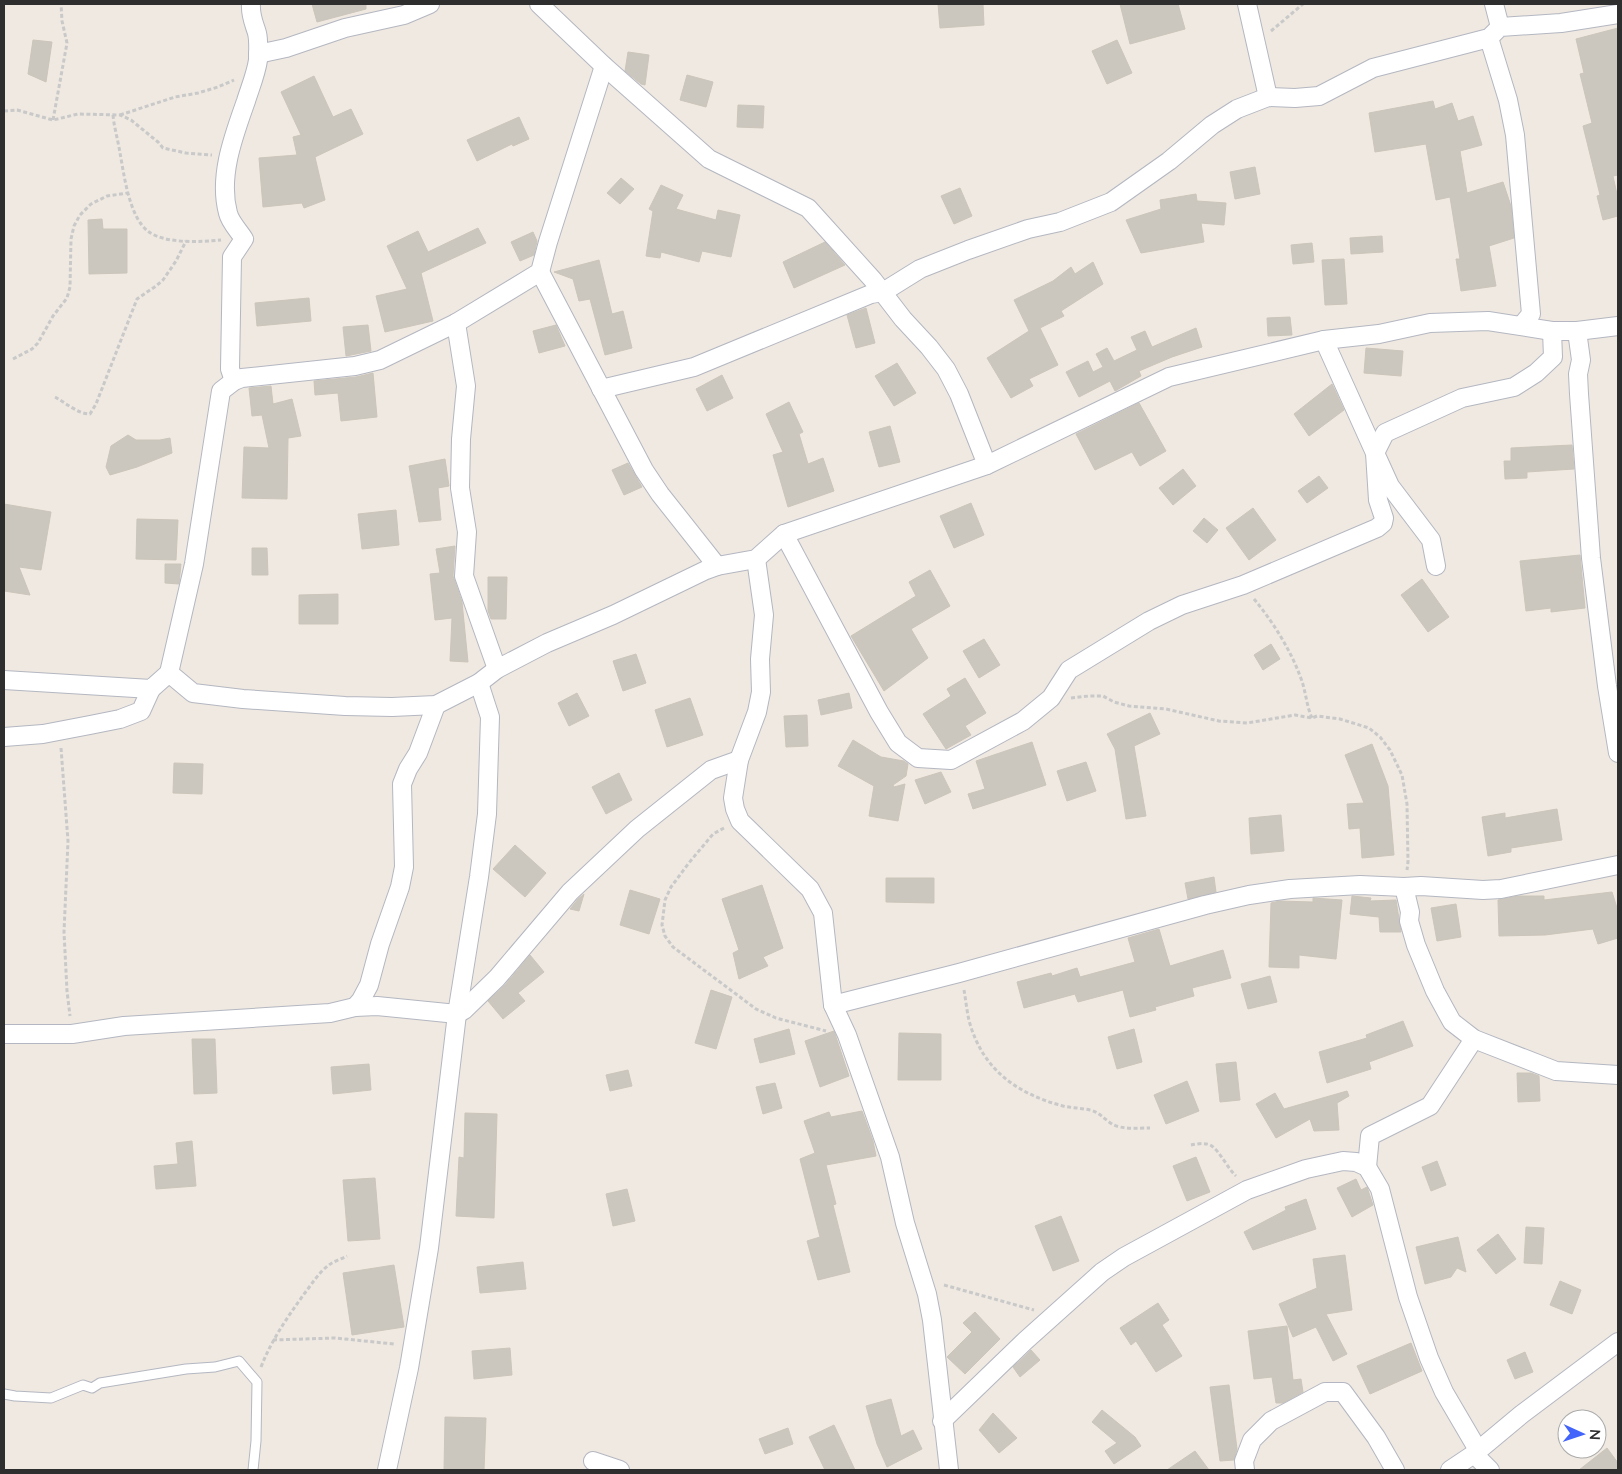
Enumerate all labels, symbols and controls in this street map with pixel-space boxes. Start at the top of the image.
north arrow [1557,1409,1607,1459]
text: N [1587,1429,1604,1441]

